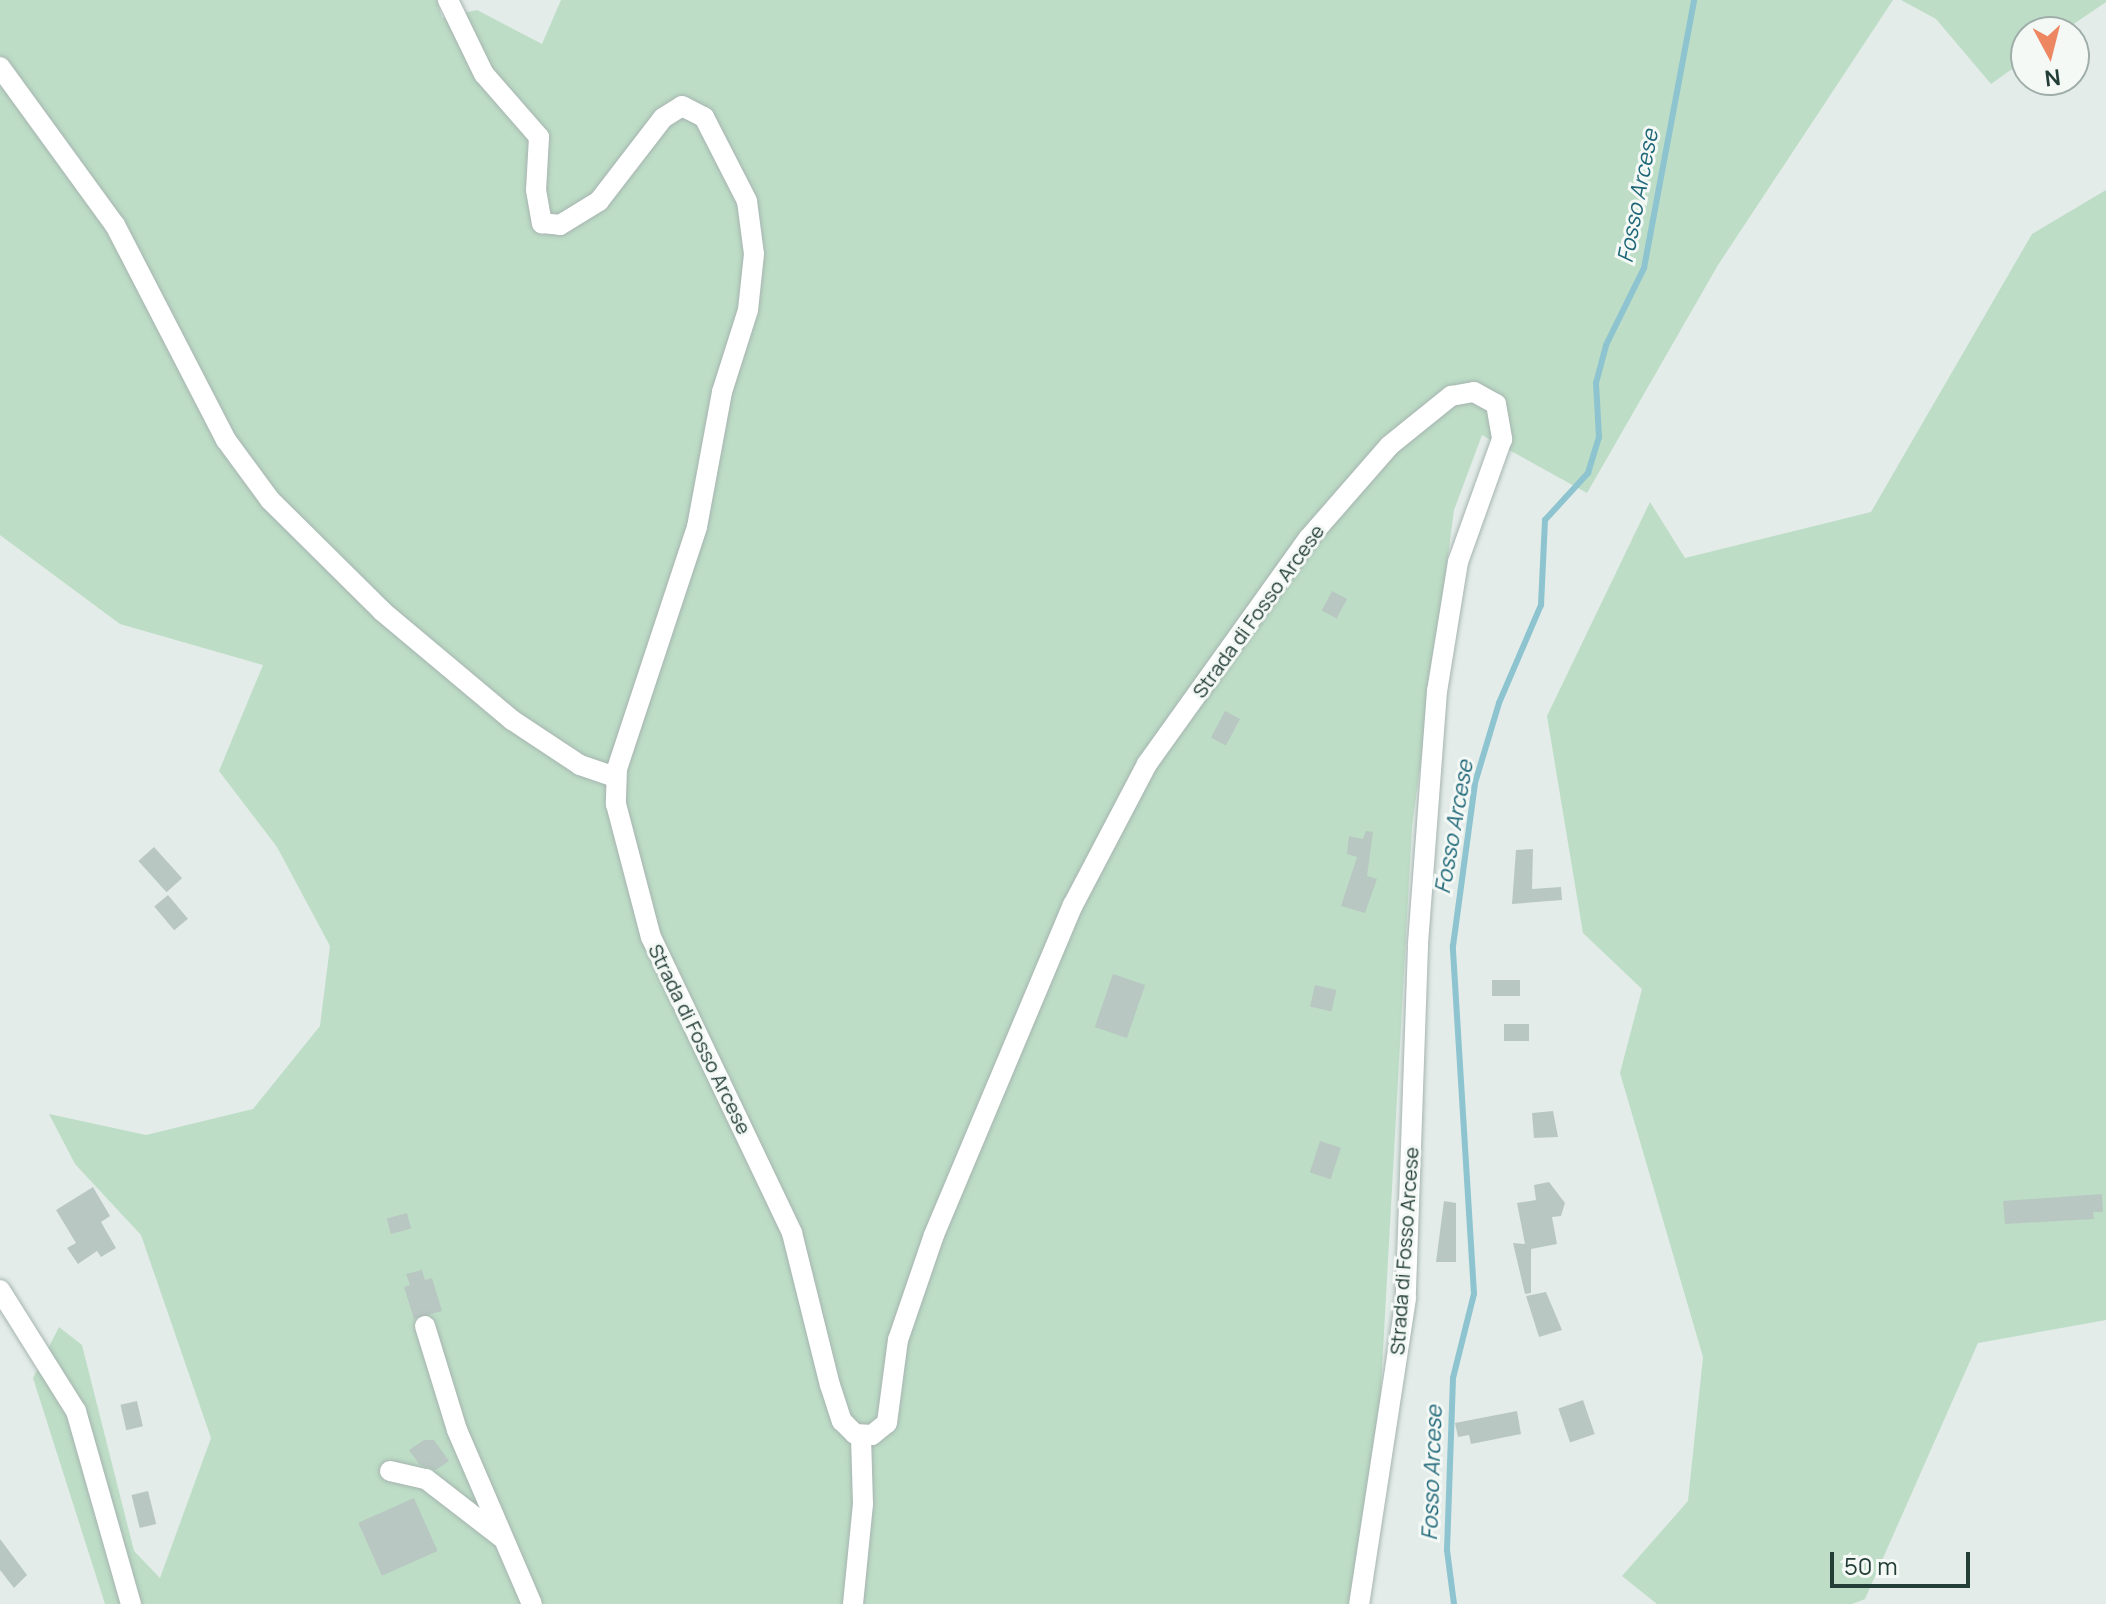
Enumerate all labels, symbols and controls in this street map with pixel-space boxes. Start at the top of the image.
north arrow [2010,16,2090,96]
text: N [2043,62,2062,94]
water label: Fosso Arcese [1612,127,1664,265]
street label: Strada di Fosso Arcese [1187,520,1329,702]
water label: Fosso Arcese [1429,758,1479,896]
street label: Strada di Fosso Arcese [644,940,756,1138]
street label: Strada di Fosso Arcese [1385,1146,1423,1356]
water label: Fosso Arcese [1416,1405,1448,1541]
scale bar [1834,1536,1974,1586]
text: 50 m [1844,1549,1898,1582]

